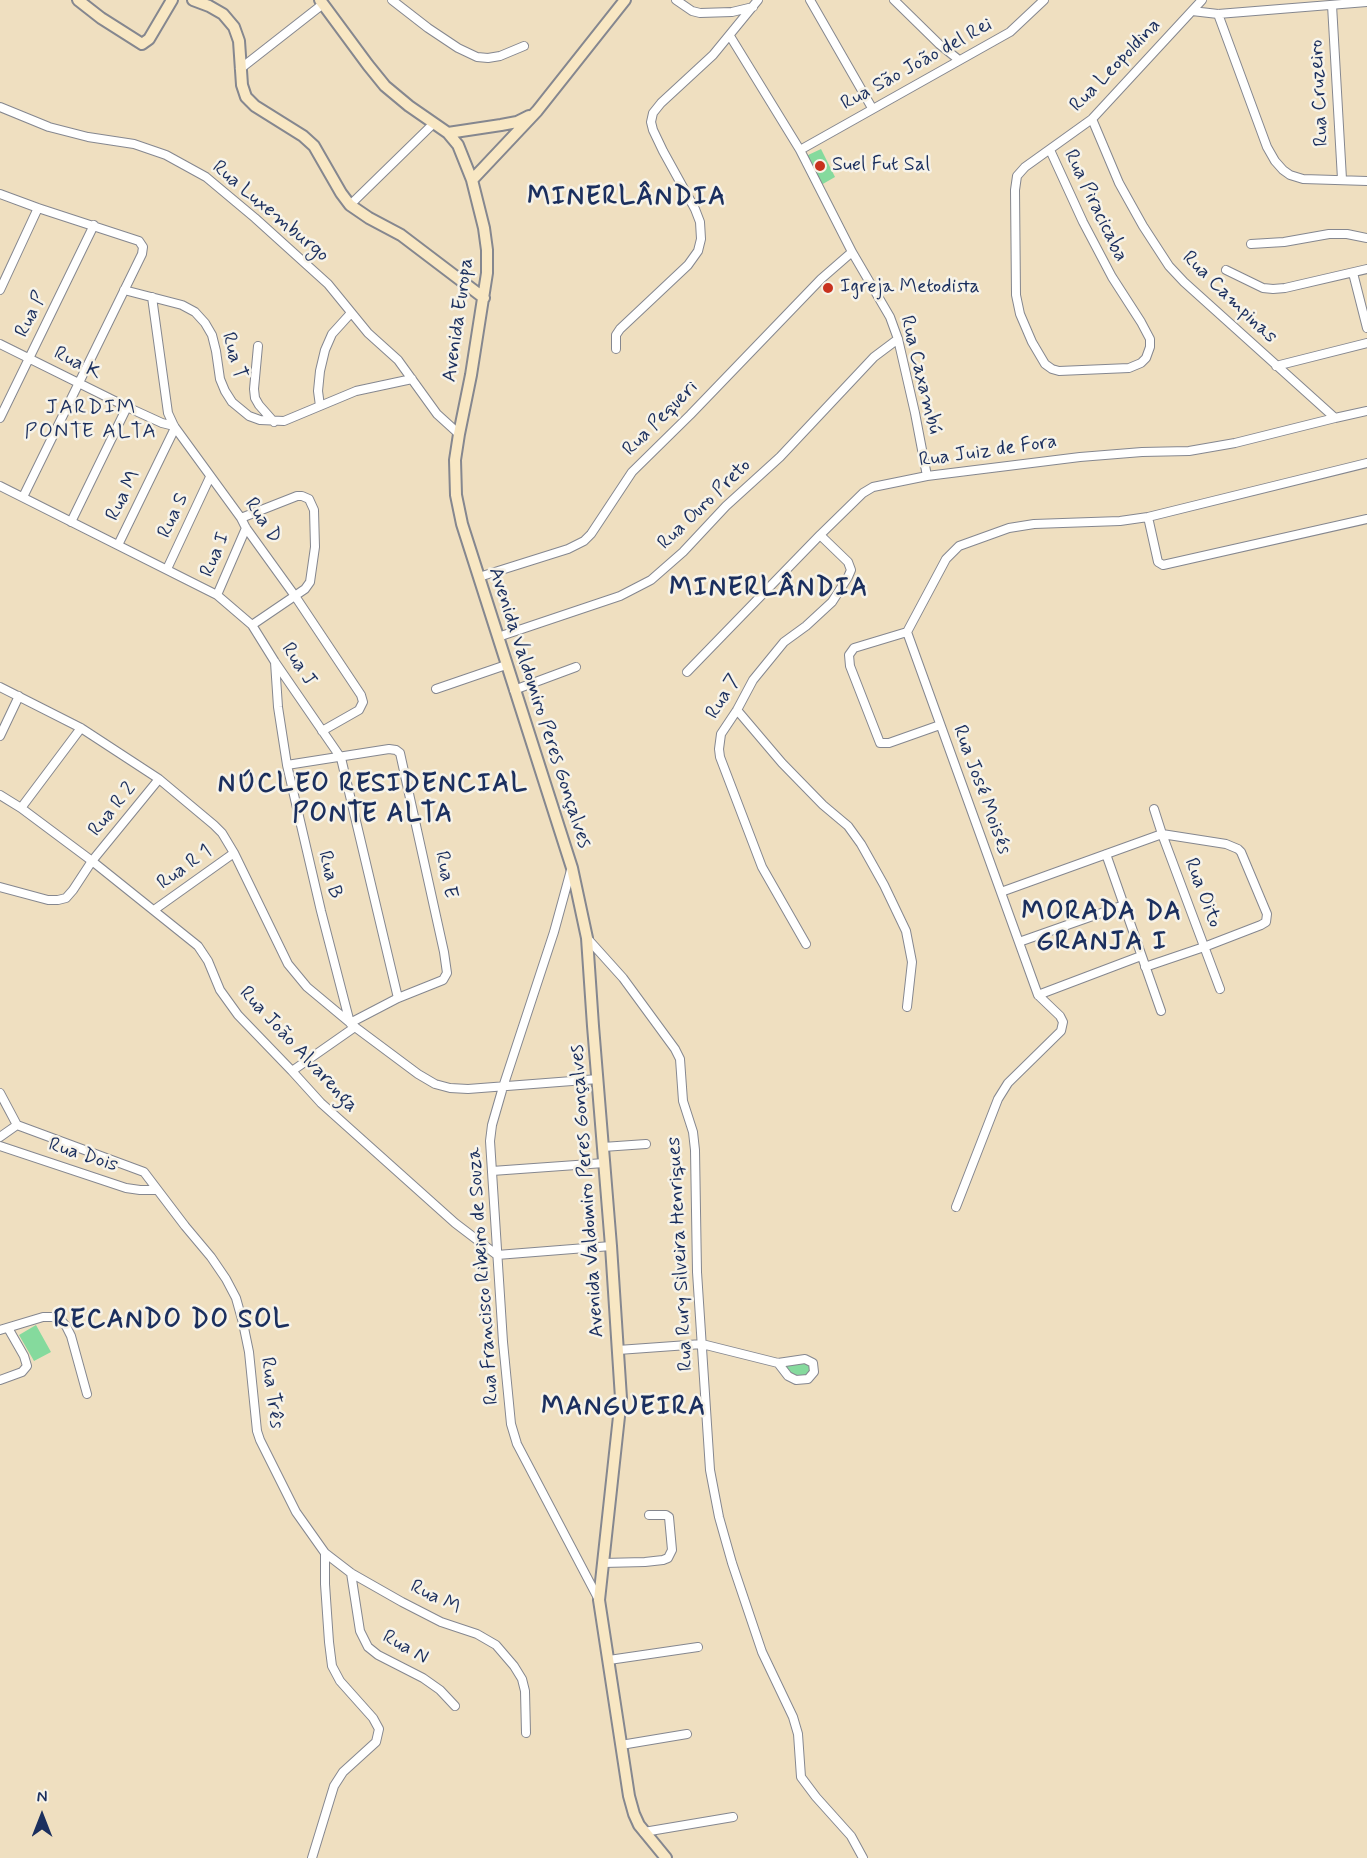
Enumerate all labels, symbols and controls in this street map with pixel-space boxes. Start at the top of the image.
street label: Rua São João del Rei [837,13,997,117]
street label: Rua Leopoldina [1065,14,1167,118]
street label: Rua Cruzeiro [1305,39,1335,147]
street label: Rua Piracicaba [1058,146,1132,266]
place label: Suel Fut Sal [832,154,930,178]
street label: Rua Luxemburgo [206,156,334,268]
marker: Suel Fut Sal [813,159,827,173]
district label: MINERLÂNDIA [525,183,729,215]
street label: Rua Campinas [1176,247,1282,349]
street label: Avenida Europa [438,256,480,384]
place label: Igreja Metodista [840,276,980,300]
marker: Igreja Metodista [821,281,835,295]
street label: Rua P [11,288,53,342]
street label: Rua Caxambú [894,313,946,437]
street label: Rua T [215,330,251,382]
street label: Rua K [49,342,105,386]
street label: Rua Pequeri [618,376,704,462]
district label: JARDIM PONTE ALTA [20,396,162,446]
street label: Rua Juiz de Fora [918,430,1058,474]
street label: Rua Ouro Preto [653,454,757,556]
street label: Rua M [102,467,146,525]
street label: Rua S [153,490,195,542]
street label: Rua D [238,494,286,548]
street label: Rua I [196,529,236,581]
street label: Avenida Valdomiro Peres Gonçalves [482,565,596,851]
district label: MINERLÂNDIA [667,574,871,606]
street label: Rua J [275,639,321,691]
street label: Rua 7 [701,670,747,724]
street label: Rua José Moisés [947,722,1015,858]
district label: NÚCLEO RESIDENCIAL PONTE ALTA [220,770,526,832]
street label: Rua R 2 [84,778,142,842]
street label: Rua R 1 [153,840,217,896]
street label: Rua B [311,849,347,901]
street label: Rua E [428,849,462,901]
street label: Rua Oito [1178,855,1226,931]
district label: MORADA DA GRANJA I [1021,898,1183,960]
street label: Rua João Alvarenga [233,982,363,1118]
street label: Avenida Valdomiro Peres Gonçalves [566,1044,610,1338]
street label: Rua Dois [45,1133,121,1179]
street label: Rua Rury Silveira Henriques [663,1136,699,1372]
street label: Rua Francisco Ribeiro de Souza [463,1146,505,1406]
district label: RECANDO DO SOL [58,1306,286,1338]
street label: Rua Três [254,1356,288,1430]
district label: MANGUEIRA [541,1393,707,1425]
street label: Rua M [406,1576,464,1620]
street label: Rua N [378,1626,432,1670]
north arrow [12,1786,72,1846]
text: N [37,1787,47,1808]

